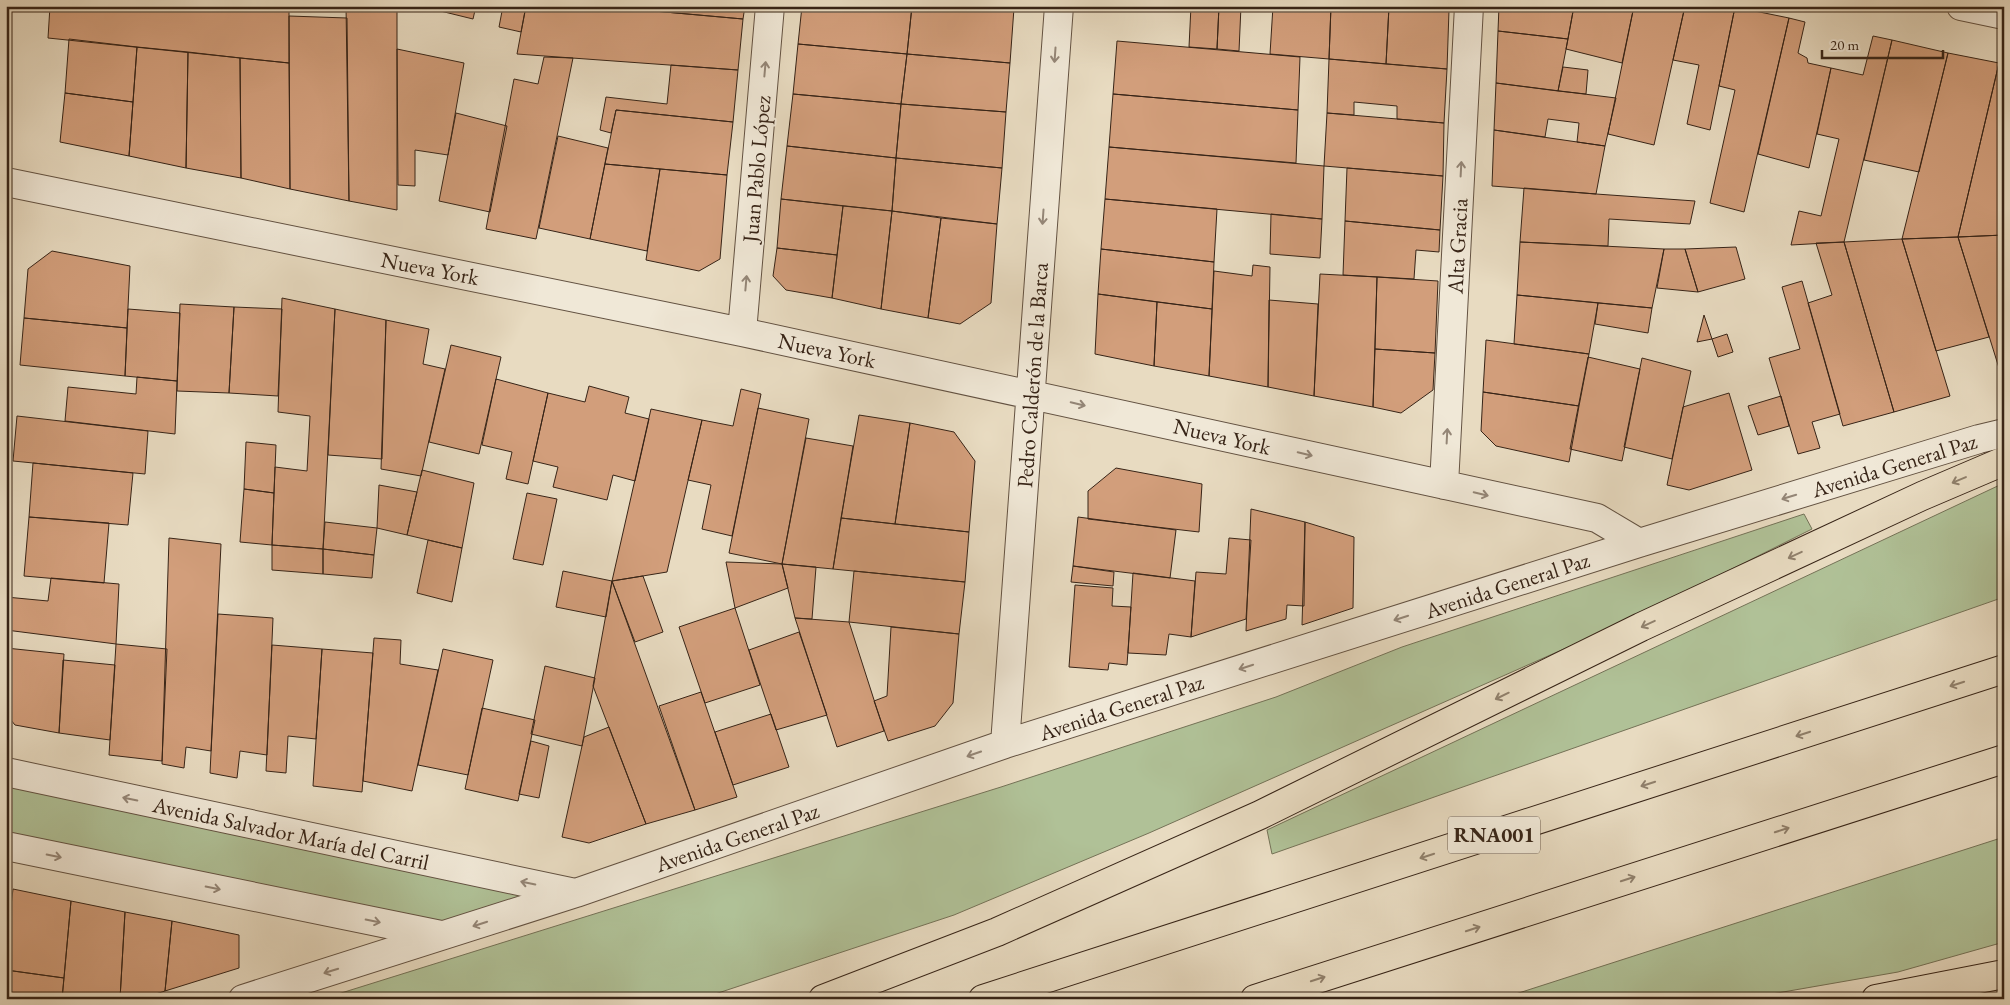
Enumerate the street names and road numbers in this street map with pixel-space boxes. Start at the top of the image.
street label: Juan Pablo López [735,94,777,246]
street label: Alta Gracia [1440,197,1474,296]
street label: Nueva York [378,245,482,292]
street label: Pedro Calderón de la Barca [1010,261,1055,489]
street label: Nueva York [775,326,879,375]
street label: Nueva York [1170,411,1274,462]
street label: Avenida General Paz [1807,426,1981,505]
street label: Avenida General Paz [1420,545,1594,626]
street label: Avenida General Paz [1034,667,1208,748]
street label: Avenida Salvador María del Carril [149,790,432,877]
street label: Avenida General Paz [651,796,823,879]
road number: RNA001 [1448,816,1540,854]

